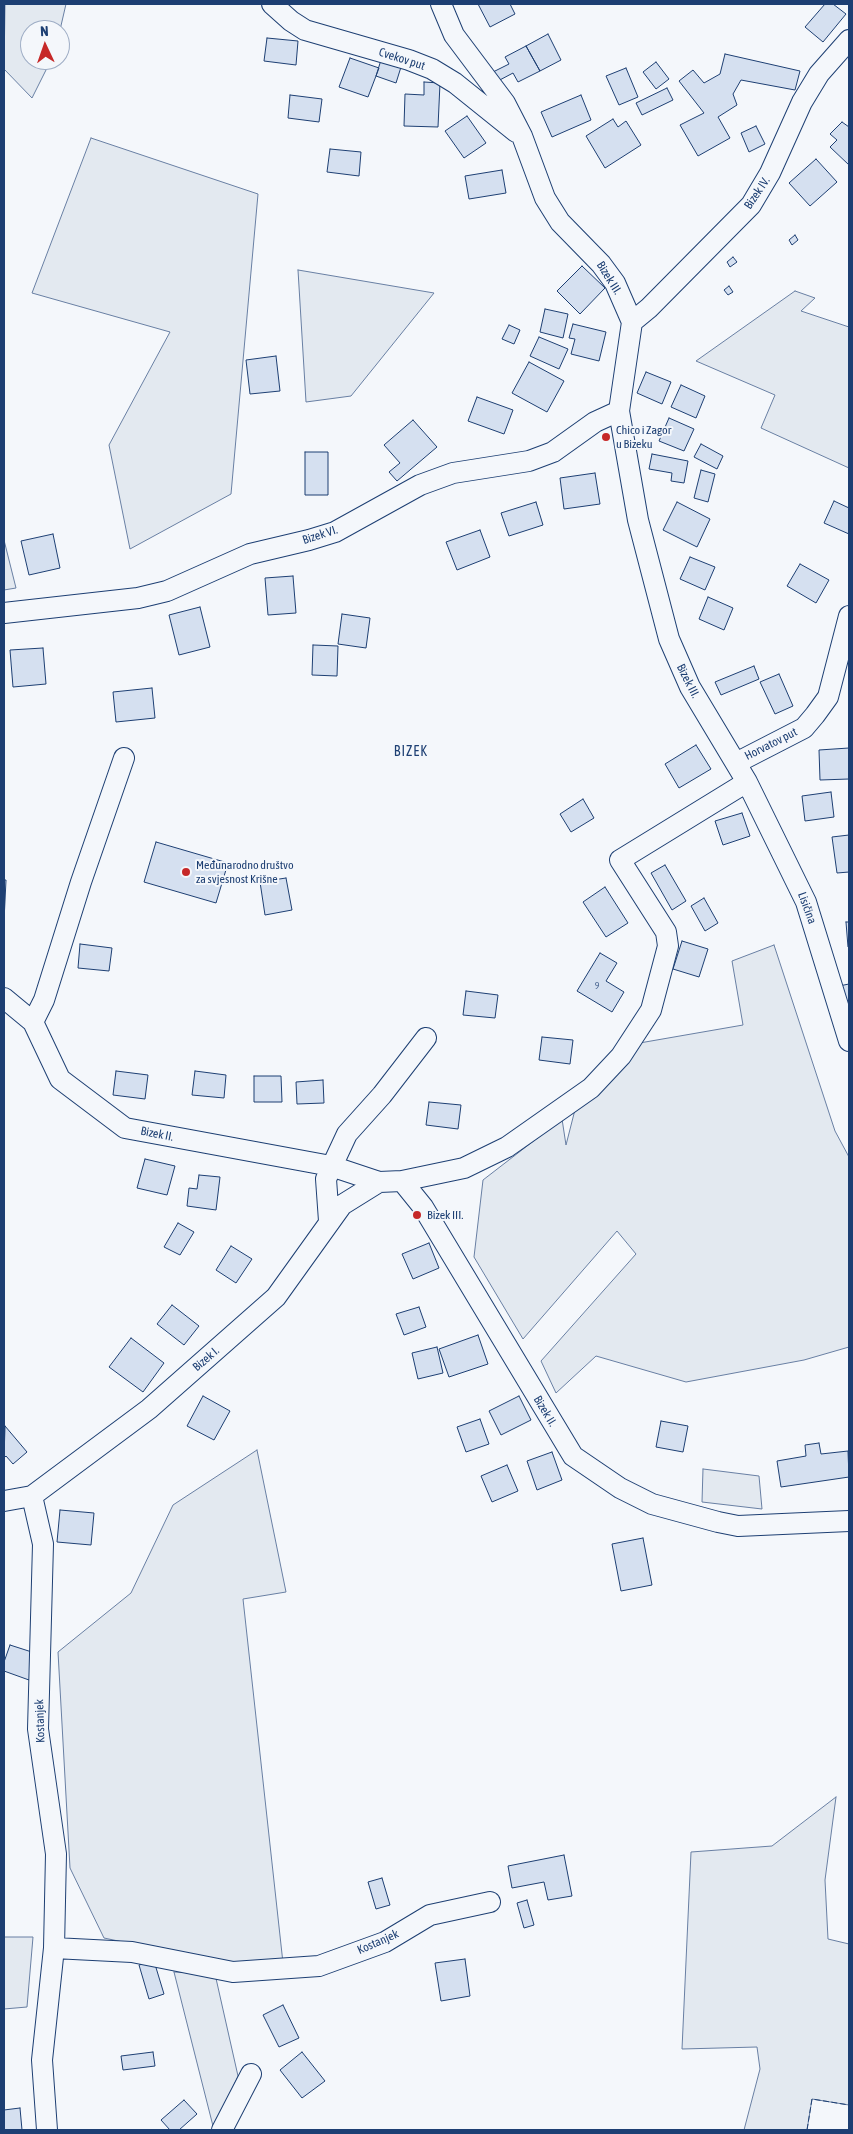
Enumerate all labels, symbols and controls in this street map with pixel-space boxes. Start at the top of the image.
north arrow [20,20,70,70]
text: N [40,23,49,39]
street label: Cvekov put [377,45,427,73]
street label: Bizek IV. [741,174,773,212]
street label: Bizek III. [593,259,625,297]
place label: Chico i Zagor u Bizeku [616,423,671,451]
marker: Chico i Zagor u Bizeku [600,431,612,443]
street label: Bizek VI. [301,523,339,547]
street label: Bizek III. [673,662,703,700]
street label: Horvatov put [742,725,800,763]
district label: BIZEK [393,744,429,760]
place label: Međunarodno društvo za svjesnost Krišne [196,858,294,886]
marker: Međunarodno društvo za svjesnost Krišne [180,866,192,878]
street label: Lisičina [795,890,819,926]
house number: 9 [595,980,599,992]
street label: Bizek II. [139,1124,175,1144]
place label: Bizek III. [427,1208,463,1222]
marker: Bizek III. [411,1209,423,1221]
street label: Bizek I. [190,1344,222,1374]
street label: Bizek II. [530,1393,560,1429]
street label: Kostanjek [32,1699,48,1743]
street label: Kostanjek [355,1927,401,1957]

